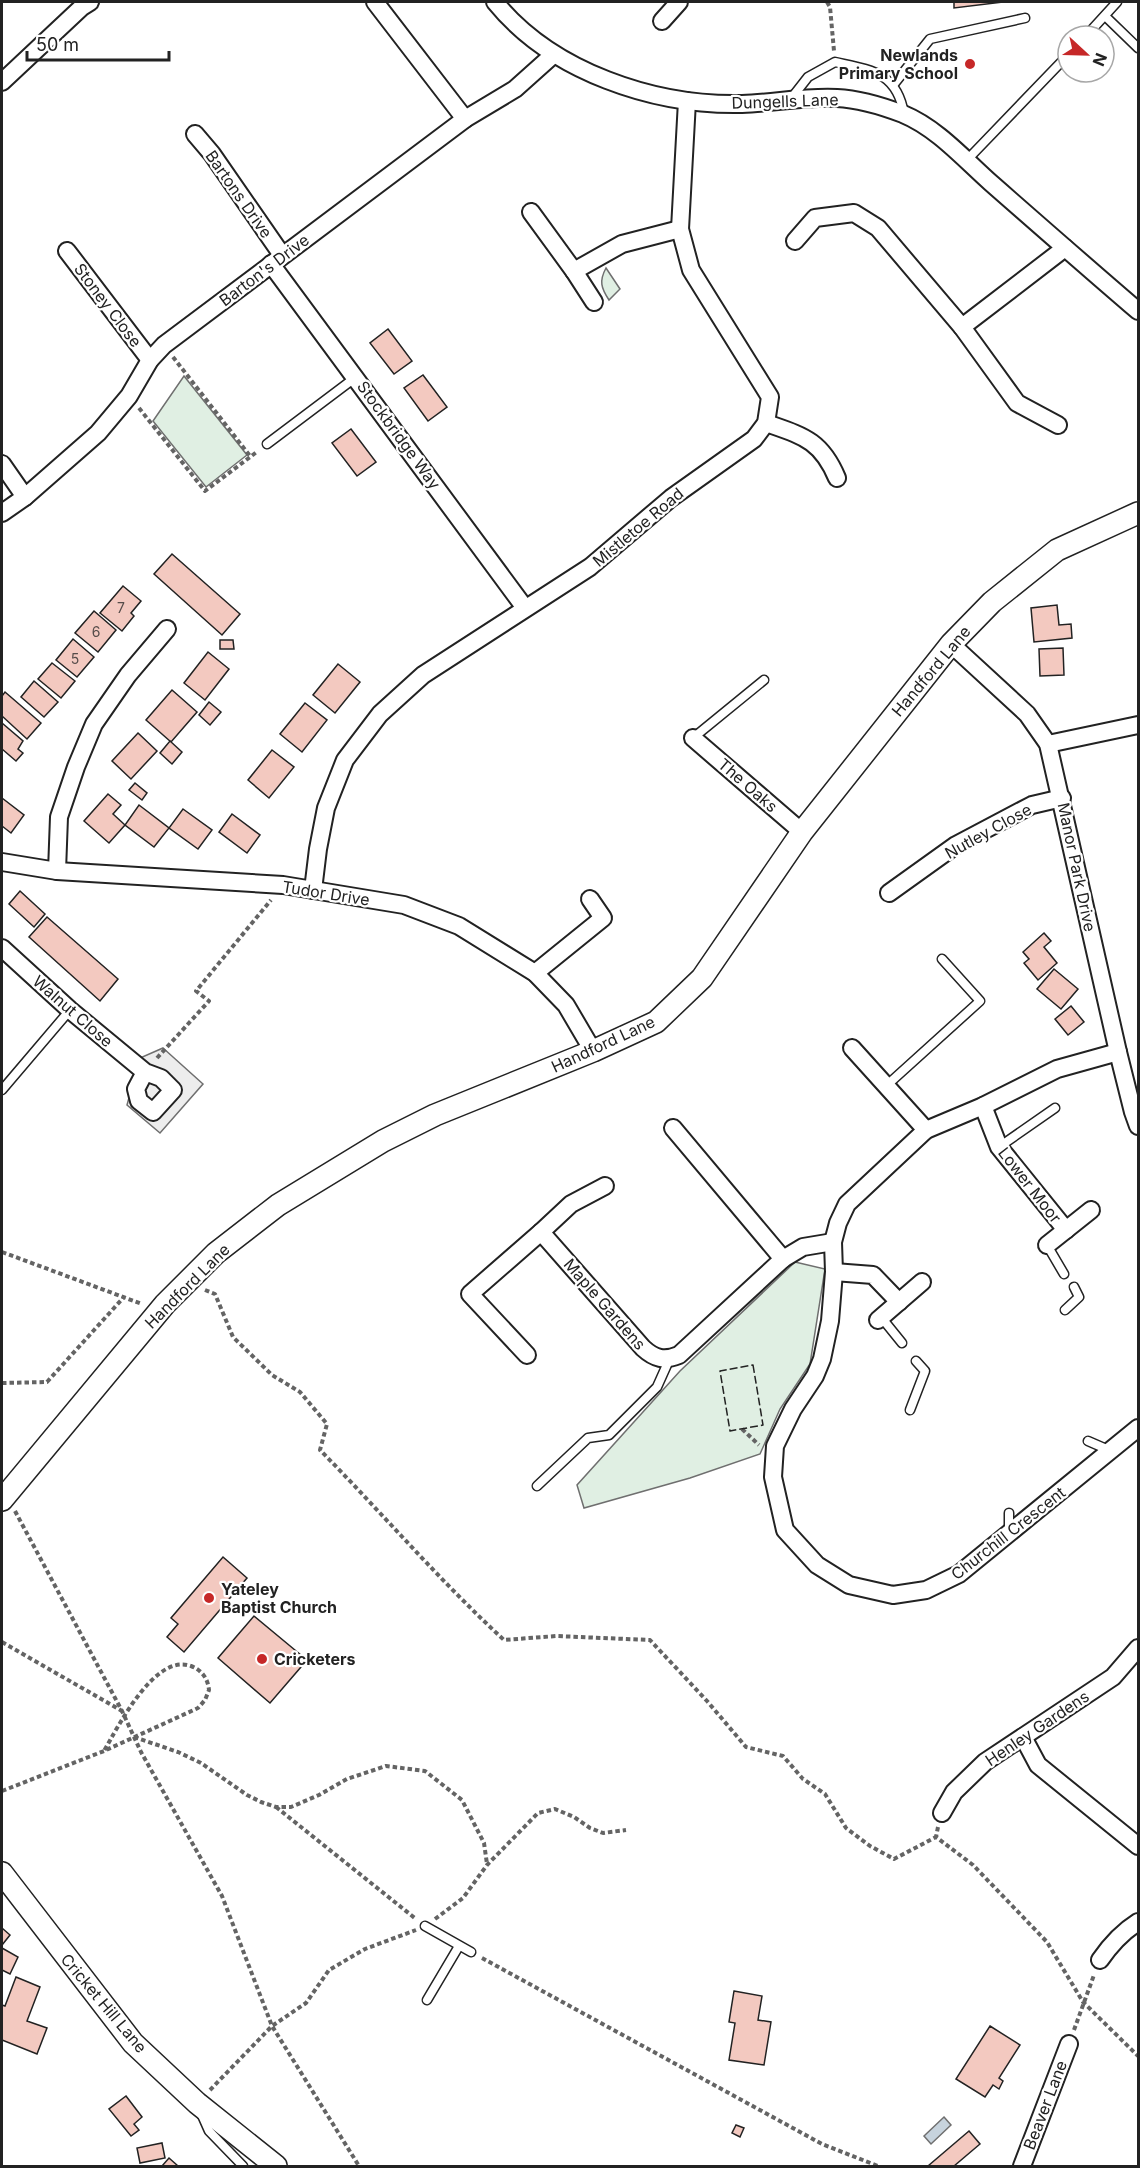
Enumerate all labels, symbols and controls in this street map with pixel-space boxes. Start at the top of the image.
scale bar [27,24,170,62]
north arrow [1056,24,1116,84]
text: 50 m [36,34,79,55]
place label: Newlands Primary School [839,45,958,83]
text: N [1088,50,1111,69]
marker: Newlands Primary School [963,57,977,71]
street label: Dungells Lane [731,89,839,113]
street label: Bartons Drive [201,146,277,242]
street label: Barton's Drive [215,230,313,310]
street label: Stoney Close [70,259,146,351]
street label: Stockbridge Way [353,377,445,493]
street label: Mistletoe Road [589,483,687,571]
house number: 7 [117,599,125,616]
street label: Handford Lane [887,622,975,720]
house number: 6 [92,623,100,640]
house number: 5 [71,650,79,667]
street label: The Oaks [714,754,782,816]
street label: Nutley Close [941,799,1035,863]
street label: Manor Park Drive [1054,801,1100,933]
street label: Tudor Drive [281,876,371,910]
street label: Walnut Close [29,971,117,1051]
street label: Handford Lane [548,1011,658,1077]
street label: Lower Moor [994,1143,1066,1227]
street label: Handford Lane [140,1239,234,1333]
street label: Maple Gardens [560,1254,650,1354]
street label: Churchill Crescent [947,1482,1069,1584]
place label: Yateley Baptist Church [221,1579,337,1617]
marker: Yateley Baptist Church [202,1591,216,1605]
place label: Cricketers [274,1649,355,1669]
marker: Cricketers [255,1652,269,1666]
street label: Henley Gardens [981,1686,1093,1770]
street label: Cricket Hill Lane [57,1949,151,2057]
street label: Beaver Lane [1019,2058,1071,2152]

